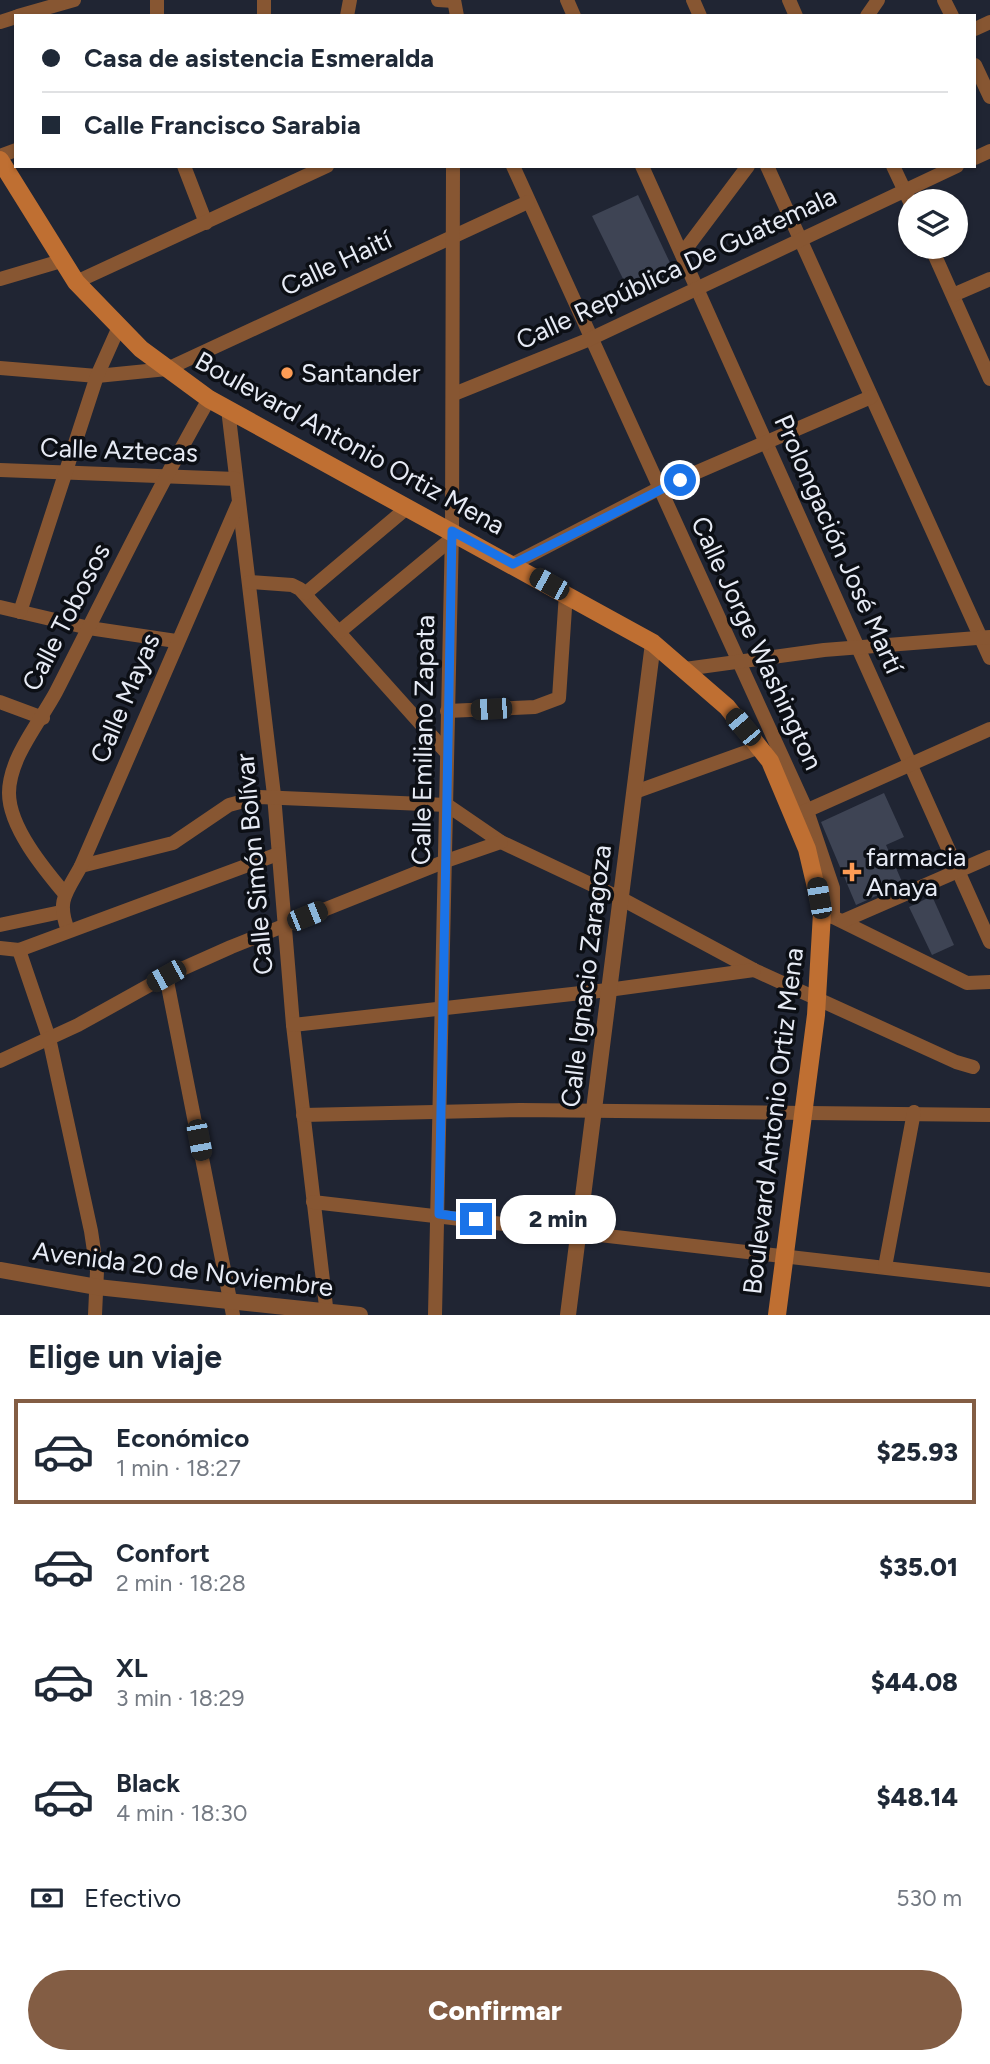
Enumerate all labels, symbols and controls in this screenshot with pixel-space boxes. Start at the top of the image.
text: Casa de asistencia Esmeralda [84,42,434,74]
text: Calle Francisco Sarabia [84,109,361,141]
street label: Calle República De Guatemala [511,180,841,356]
map controls [898,189,968,259]
button: layers [898,189,968,259]
street label: Calle Haití [275,223,397,303]
street label: Boulevard Antonio Ortiz Mena [190,344,510,542]
place label: Santander [301,357,421,389]
marker: Santander [279,365,295,381]
street label: Prolongación José Martí [767,410,911,679]
street label: Calle Aztecas [40,431,198,469]
route start [664,464,696,496]
street label: Calle Jorge Washington [684,511,830,775]
street label: Calle Tobosos [15,538,117,696]
car [526,565,573,603]
street label: Calle Emiliano Zapata [405,615,441,865]
street label: Calle Mayas [83,628,167,768]
car [470,697,513,721]
car [722,704,765,750]
street label: Calle Simón Bolívar [228,752,280,976]
place label: farmacia Anaya [866,841,966,903]
street label: Calle Ignacio Zaragoza [554,843,618,1109]
marker: farmacia Anaya [844,864,860,880]
car [806,875,833,921]
car [284,898,331,934]
street label: Boulevard Antonio Ortiz Mena [736,946,810,1296]
car [143,957,190,995]
car [185,1117,214,1163]
callout: 2 min [500,1194,616,1244]
route end [460,1203,492,1235]
text: 2 min [529,1205,587,1233]
street label: Avenida 20 de Noviembre [31,1235,335,1303]
text: Elige un viaje [28,1338,222,1376]
icon: car [32,1420,95,1483]
text: Económico [116,1422,249,1454]
text: $25.93 [876,1436,958,1468]
text: 1 min · 18:27 [116,1454,241,1482]
icon: car [32,1535,95,1598]
text: Confort [116,1537,210,1569]
text: $35.01 [879,1551,958,1583]
text: 2 min · 18:28 [116,1569,246,1597]
icon: car [32,1650,95,1713]
text: XL [116,1652,148,1684]
text: $44.08 [871,1666,958,1698]
text: 3 min · 18:29 [116,1684,244,1712]
icon: car [32,1765,95,1828]
text: Black [116,1767,180,1799]
text: $48.14 [877,1781,958,1813]
text: 4 min · 18:30 [116,1799,248,1827]
icon: cash [28,1879,66,1917]
text: Efectivo [84,1882,181,1914]
text: 530 m [896,1884,962,1912]
button: Confirmar [28,1970,962,2050]

